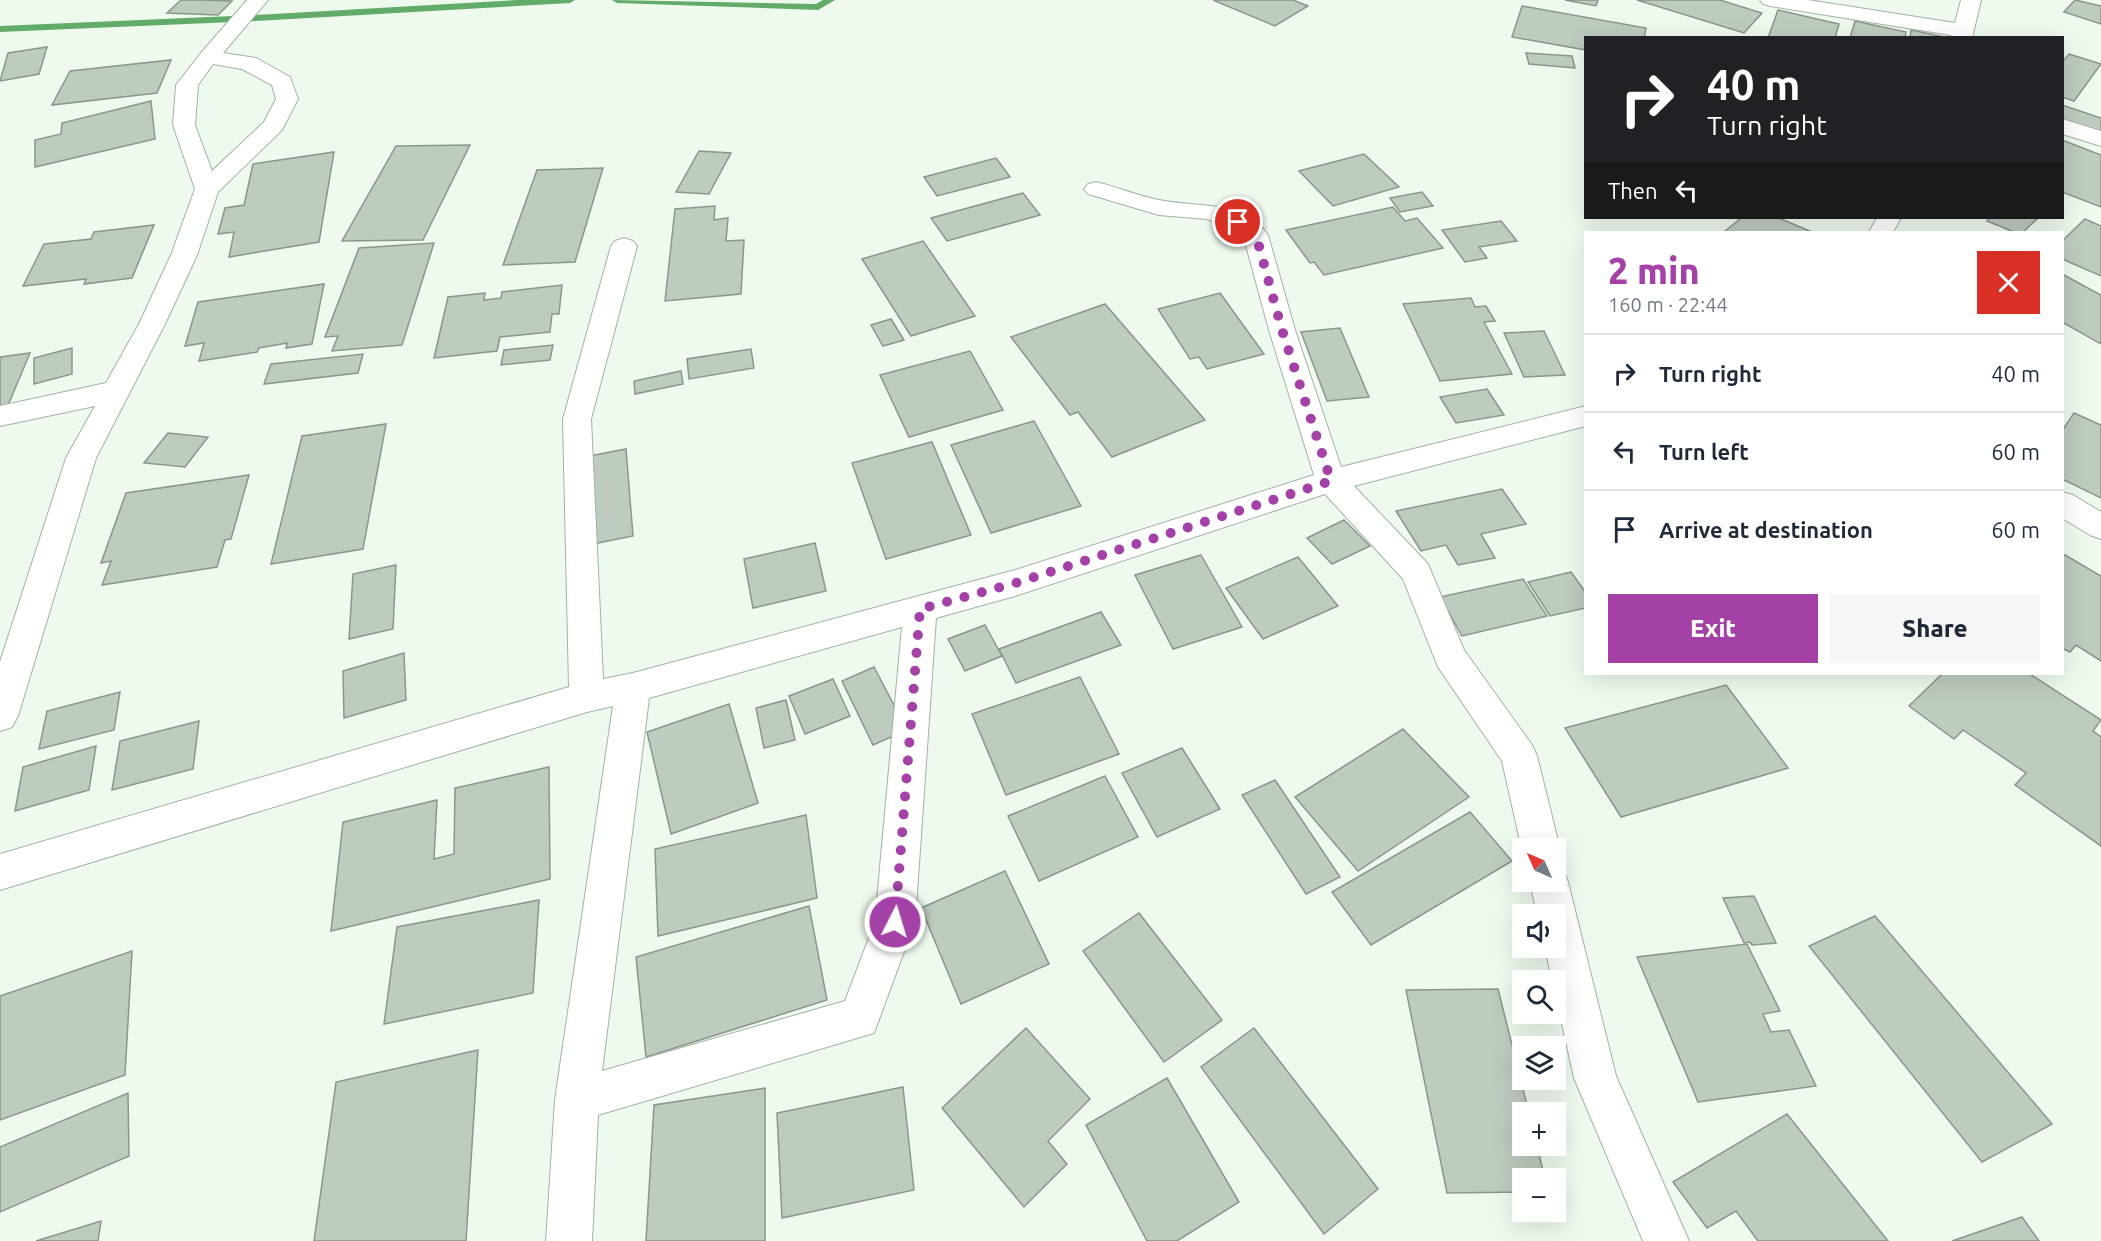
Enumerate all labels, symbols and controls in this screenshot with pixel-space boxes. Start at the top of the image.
icon: right [1608,60,1686,138]
text: 40 m [1707,61,1801,108]
text: Turn right [1707,110,1827,140]
icon: left [1670,174,1703,207]
text: Then [1608,178,1658,203]
pin [1212,196,1263,247]
icon: arrive [1221,205,1254,238]
text: 2 min [1608,250,1700,291]
button: close [1977,251,2040,314]
text: 160 m · 22:44 [1608,293,1728,316]
icon: right [1608,357,1641,390]
text: Turn right [1659,361,1761,386]
text: 40 m [1991,361,2040,386]
icon: left [1608,435,1641,468]
text: Turn left [1659,439,1749,464]
text: 60 m [1991,439,2040,464]
icon: arrive [1608,513,1641,546]
text: Arrive at destination [1659,517,1873,542]
text: 60 m [1991,517,2040,542]
button: Exit [1608,594,1818,663]
button: Share [1830,594,2040,663]
north arrow [1512,838,1566,892]
map controls [1512,838,1566,1222]
position arrow [863,890,927,954]
button: sound [1512,904,1566,958]
button: search [1512,970,1566,1024]
button: layers [1512,1036,1566,1090]
button: + [1512,1102,1566,1156]
button: − [1512,1168,1566,1222]

